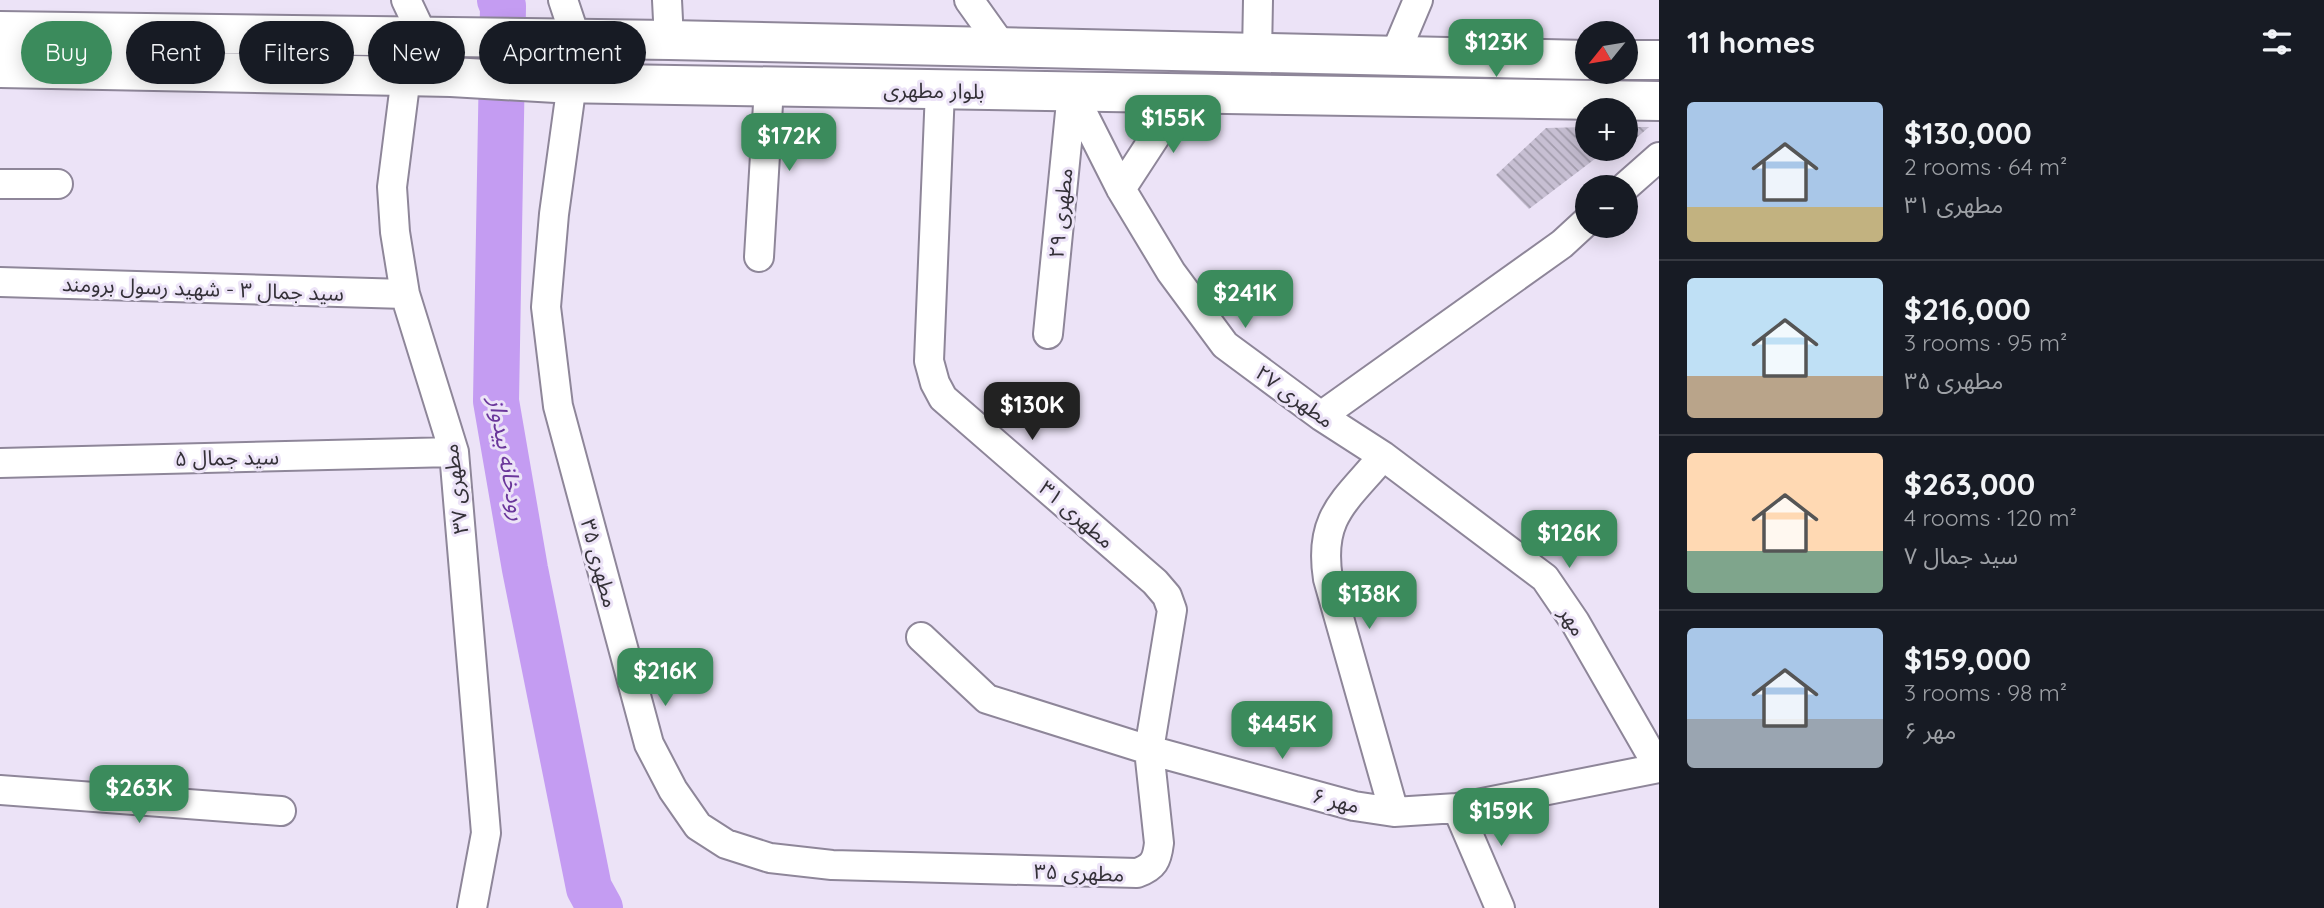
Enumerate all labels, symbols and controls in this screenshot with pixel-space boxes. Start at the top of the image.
pin: $123K [1447,20,1545,79]
chip: Buy [21,21,112,84]
chip: Rent [126,21,225,84]
chip: Filters [239,21,354,84]
chip: New [368,21,465,84]
chip: Apartment [479,21,646,84]
north arrow [1575,21,1638,84]
map controls [1575,21,1638,238]
text: 11 homes [1687,23,1815,61]
icon: filters [2258,23,2296,61]
text: $123K [1464,27,1528,56]
street label: بلوار مطهری [883,76,985,104]
pin: $155K [1124,96,1222,155]
button: + [1575,98,1638,161]
text: $155K [1141,103,1205,132]
pin: $172K [740,114,838,173]
text: $130,000 [1904,114,2032,152]
text: $172K [757,121,821,150]
icon: home [1743,130,1827,214]
text: 2 rooms · 64 m² [1904,152,2067,181]
street label: مطهری ۲۹ [1042,167,1078,259]
button: − [1575,175,1638,238]
text: مطهری ۳۱ [1904,190,2003,219]
street label: سید جمال ۳ - شهید رسول برومند [62,270,344,306]
pin: $241K [1196,270,1294,330]
text: $241K [1213,278,1277,307]
text: $216,000 [1904,290,2031,328]
icon: home [1743,306,1827,390]
text: 3 rooms · 95 m² [1904,328,2067,357]
street label: مطهری ۲۷ [1251,359,1339,433]
text: مطهری ۳۵ [1904,366,2003,395]
pin: $130K [983,382,1081,442]
text: $130K [1000,390,1064,419]
water label: رودخانه بیدواز [483,393,533,523]
street label: مطهری ۳۷ [437,442,473,536]
street label: سید جمال ۵ [175,443,279,471]
text: $263,000 [1904,465,2035,503]
street label: مطهری ۳۱ [1034,474,1120,554]
icon: home [1743,481,1827,565]
text: 4 rooms · 120 m² [1904,503,2077,532]
pin: $126K [1520,510,1618,570]
street label: مطهری ۳۵ [576,516,624,610]
text: $126K [1537,518,1601,547]
text: سید جمال ۷ [1904,541,2018,570]
pin: $138K [1320,572,1418,631]
text: $138K [1338,579,1400,608]
street label: مهر [1553,601,1592,641]
text: $159,000 [1904,640,2031,678]
pin: $216K [616,648,714,708]
text: $216K [633,656,697,685]
icon: home [1743,656,1827,740]
text: 3 rooms · 98 m² [1904,678,2067,707]
pin: $445K [1233,702,1331,761]
text: $445K [1247,709,1317,738]
text: مهر ۶ [1904,716,1956,745]
pin: $263K [90,766,188,825]
text: $263K [106,773,172,802]
street label: مهر ۶ [1310,782,1362,818]
pin: $159K [1452,788,1550,848]
text: $159K [1469,796,1533,825]
street label: مطهری ۳۵ [1033,857,1125,887]

